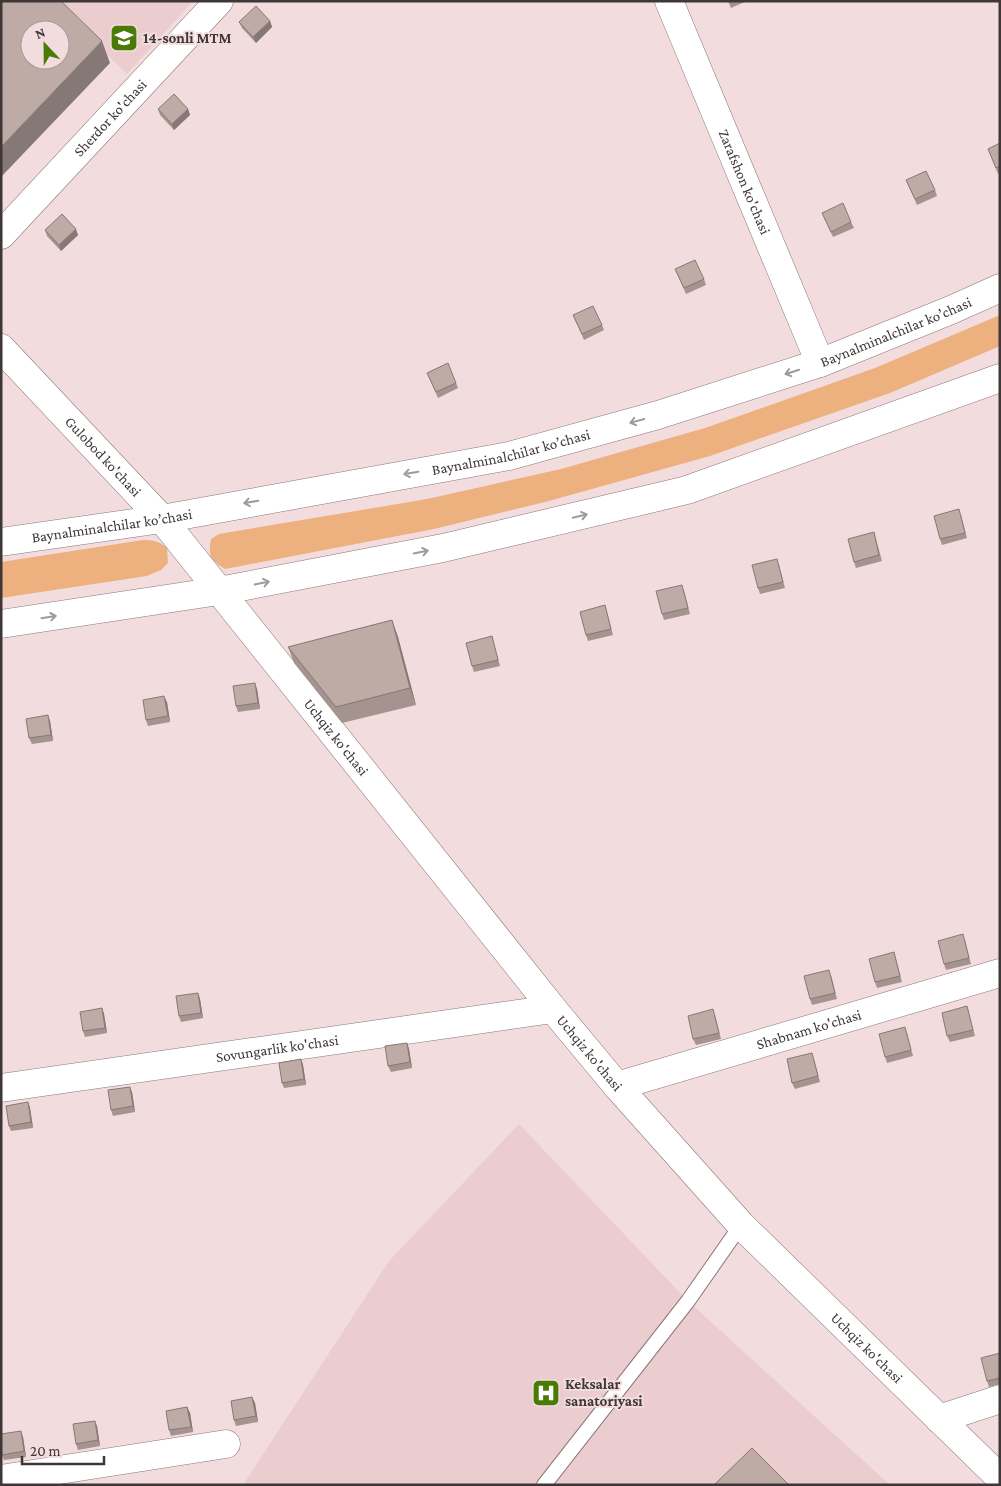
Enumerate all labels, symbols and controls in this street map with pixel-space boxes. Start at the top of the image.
north arrow [20,20,70,70]
school or university icon: 14-sonli MTM [109,23,139,53]
text: N [33,24,48,42]
place label: 14-sonli MTM [143,30,232,46]
street label: Sherdor ko'chasi [70,76,150,160]
street label: Zarafshon ko'chasi [715,127,773,237]
street label: Baynalminalchilar ko’chasi [818,294,974,370]
one-way arrow [785,367,801,377]
street label: Gulobod ko'chasi [62,413,145,500]
one-way arrow [630,416,646,426]
street label: Baynalminalchilar ko’chasi [431,426,592,478]
one-way arrow [403,469,419,479]
one-way arrow [244,498,260,508]
street label: Baynalminalchilar ko’chasi [31,506,193,546]
one-way arrow [571,511,587,520]
one-way arrow [413,547,429,556]
one-way arrow [253,577,269,587]
one-way arrow [41,611,57,621]
street label: Uchqiz ko'chasi [301,696,372,779]
street label: Shabnam ko'chasi [754,1006,863,1052]
street label: Uchqiz ko'chasi [554,1012,626,1094]
street label: Sovungarlik ko'chasi [215,1032,340,1065]
street label: Uchqiz ko'chasi [828,1309,906,1386]
place label: Keksalar sanatoriyasi [565,1376,643,1409]
hospital icon: Keksalar sanatoriyasi [531,1378,561,1408]
scale bar [22,1434,105,1466]
text: 20 m [30,1443,61,1459]

